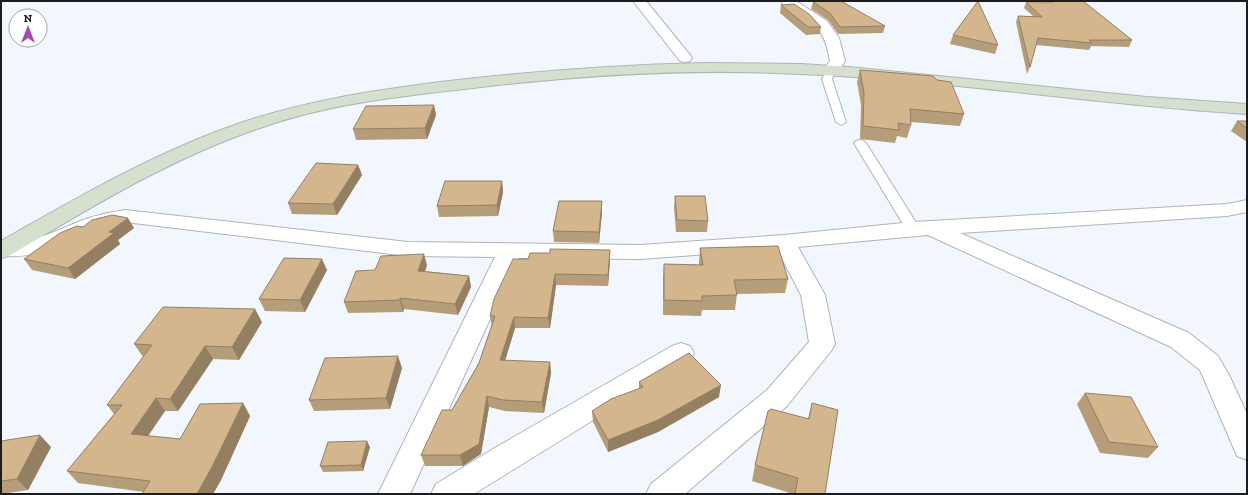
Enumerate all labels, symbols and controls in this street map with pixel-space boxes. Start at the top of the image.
north arrow [8,8,48,48]
text: N [24,12,33,25]

